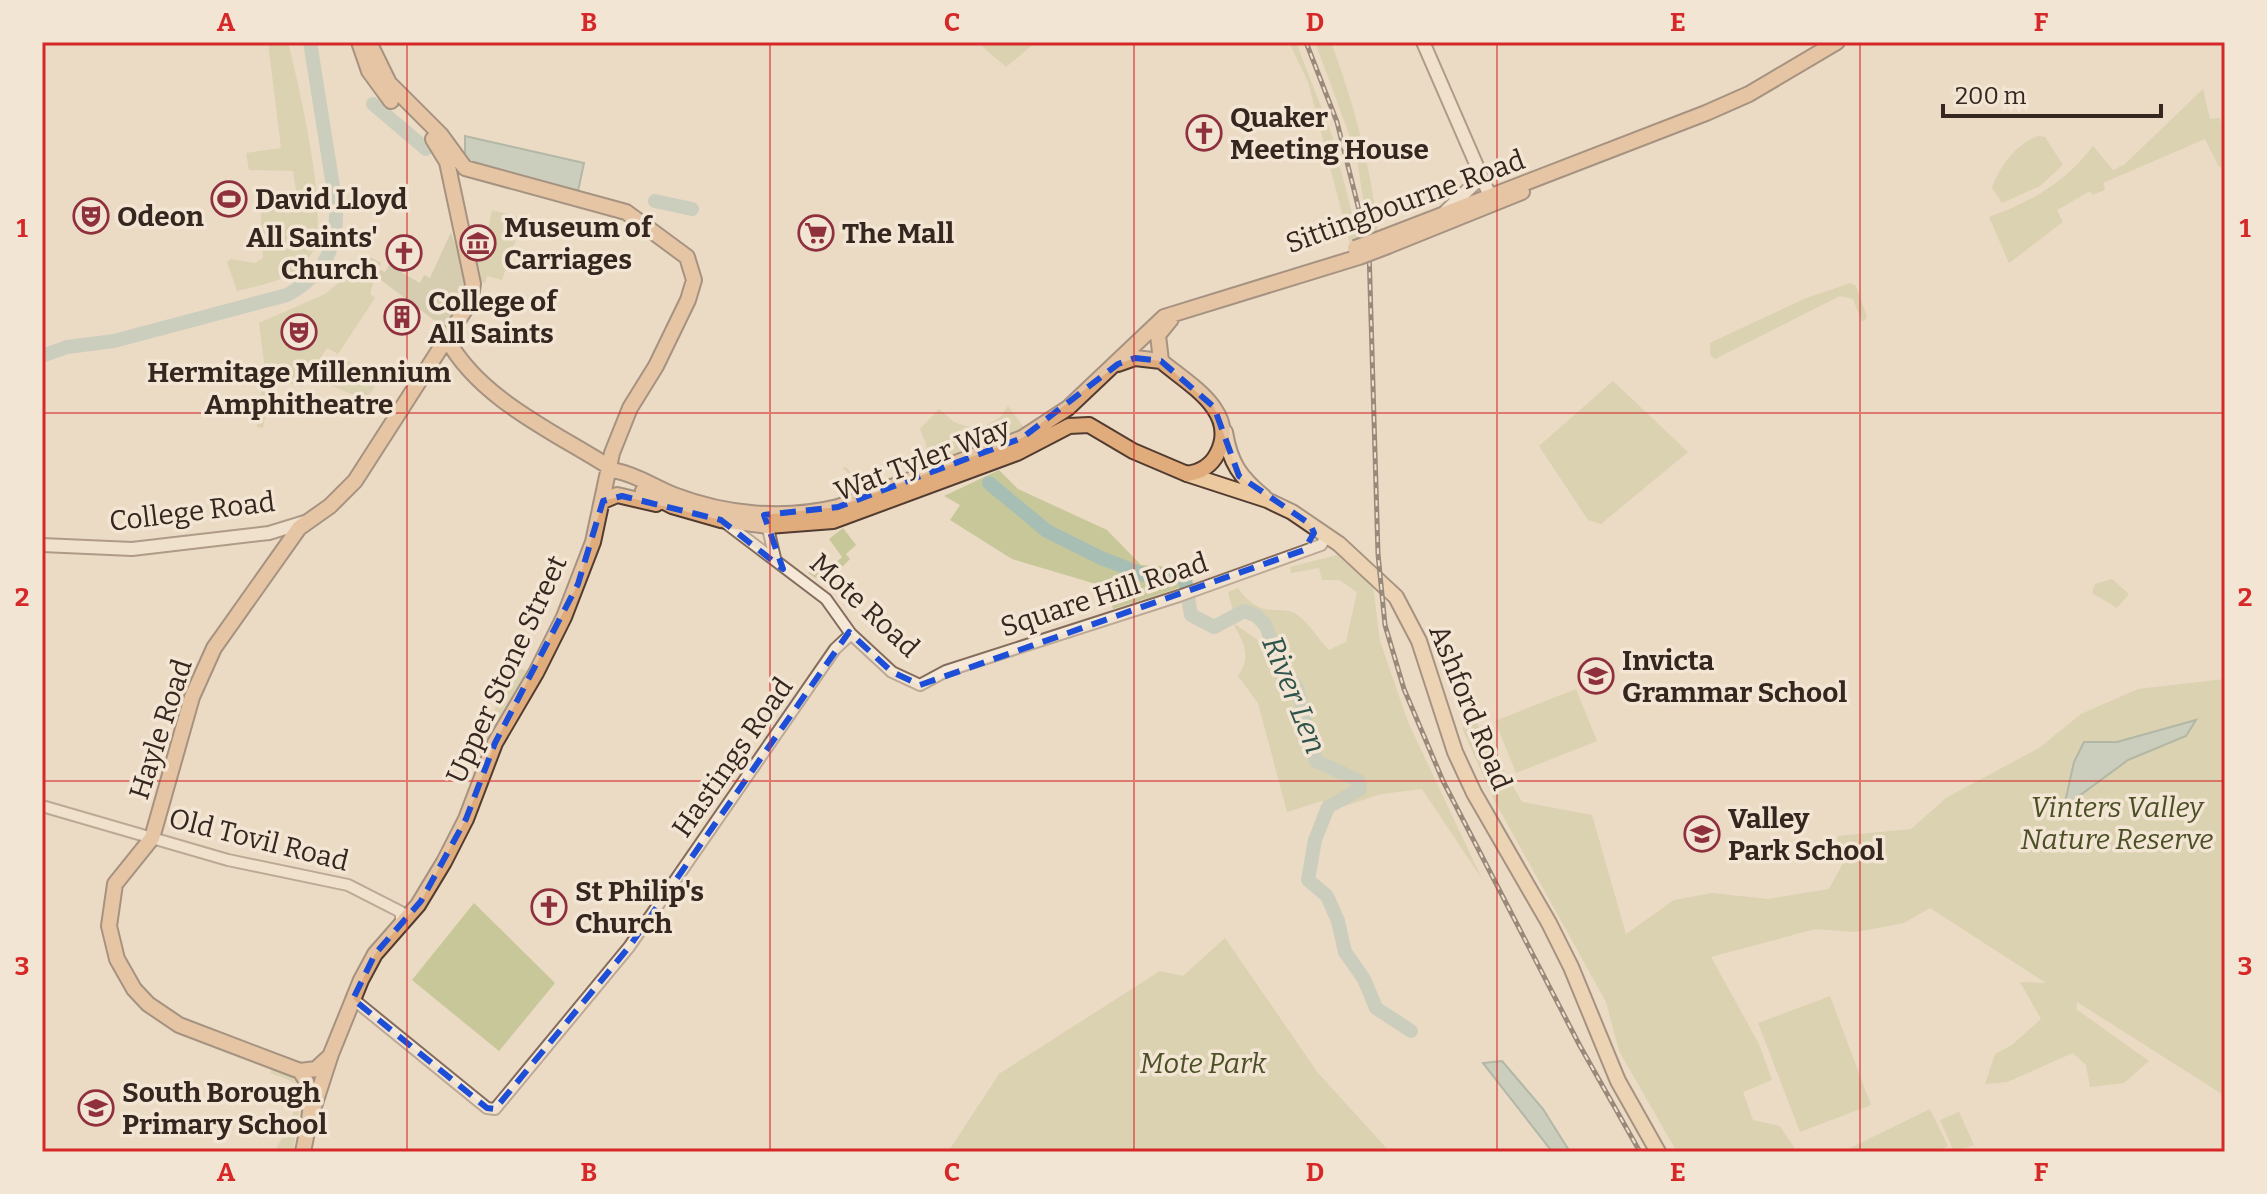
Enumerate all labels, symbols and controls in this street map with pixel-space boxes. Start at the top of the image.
text: A [217,7,236,38]
text: B [581,7,597,38]
text: C [944,7,960,38]
text: D [1306,7,1324,38]
text: E [1670,7,1686,38]
text: F [2034,7,2049,38]
scale bar [1943,68,2161,118]
text: 200 m [1955,82,2027,110]
place label: Quaker Meeting House [1230,101,1429,166]
church icon: Quaker Meeting House [1185,114,1223,152]
street label: Sittingbourne Road [1281,143,1529,260]
sports icon: David Lloyd [210,180,248,218]
place label: David Lloyd [255,183,408,216]
theatre icon: Odeon [72,197,110,235]
place label: Odeon [117,200,204,233]
place label: Museum of Carriages [504,211,654,276]
text: 1 [16,213,28,244]
text: 1 [2239,213,2251,244]
supermarket icon: The Mall [797,214,835,252]
place label: The Mall [842,217,954,250]
place label: All Saints' Church [246,221,378,286]
museum icon: Museum of Carriages [459,224,497,262]
church icon: All Saints' Church [385,234,423,272]
place label: College of All Saints [428,285,559,350]
building icon: College of All Saints [383,298,421,336]
theatre icon: Hermitage Millennium Amphitheatre [280,313,318,351]
place label: Hermitage Millennium Amphitheatre [147,356,451,421]
street label: Wat Tyler Way [830,411,1015,508]
street label: College Road [107,485,277,538]
street label: Square Hill Road [996,545,1212,644]
street label: Mote Road [803,547,926,664]
street label: Upper Stone Street [439,550,574,788]
text: 2 [15,582,29,613]
text: 2 [2238,582,2252,613]
street label: Ashford Road [1422,620,1519,795]
water label: River Len [1254,631,1334,759]
place label: Invicta Grammar School [1622,644,1847,709]
street label: Hayle Road [122,655,199,804]
school or university icon: Invicta Grammar School [1577,657,1615,695]
street label: Hastings Road [665,671,800,843]
park label: Vinters Valley Nature Reserve [2021,791,2213,856]
street label: Old Tovil Road [166,801,352,878]
place label: Valley Park School [1728,802,1885,867]
school or university icon: Valley Park School [1683,815,1721,853]
place label: St Philip's Church [575,875,704,940]
church icon: St Philip's Church [530,888,568,926]
text: 3 [15,951,29,982]
text: 3 [2238,951,2252,982]
park label: Mote Park [1140,1047,1267,1080]
place label: South Borough Primary School [122,1076,327,1141]
school or university icon: South Borough Primary School [77,1089,115,1127]
text: A [217,1157,236,1188]
text: B [581,1157,597,1188]
text: C [944,1157,960,1188]
text: D [1306,1157,1324,1188]
text: E [1670,1157,1686,1188]
text: F [2034,1157,2049,1188]

